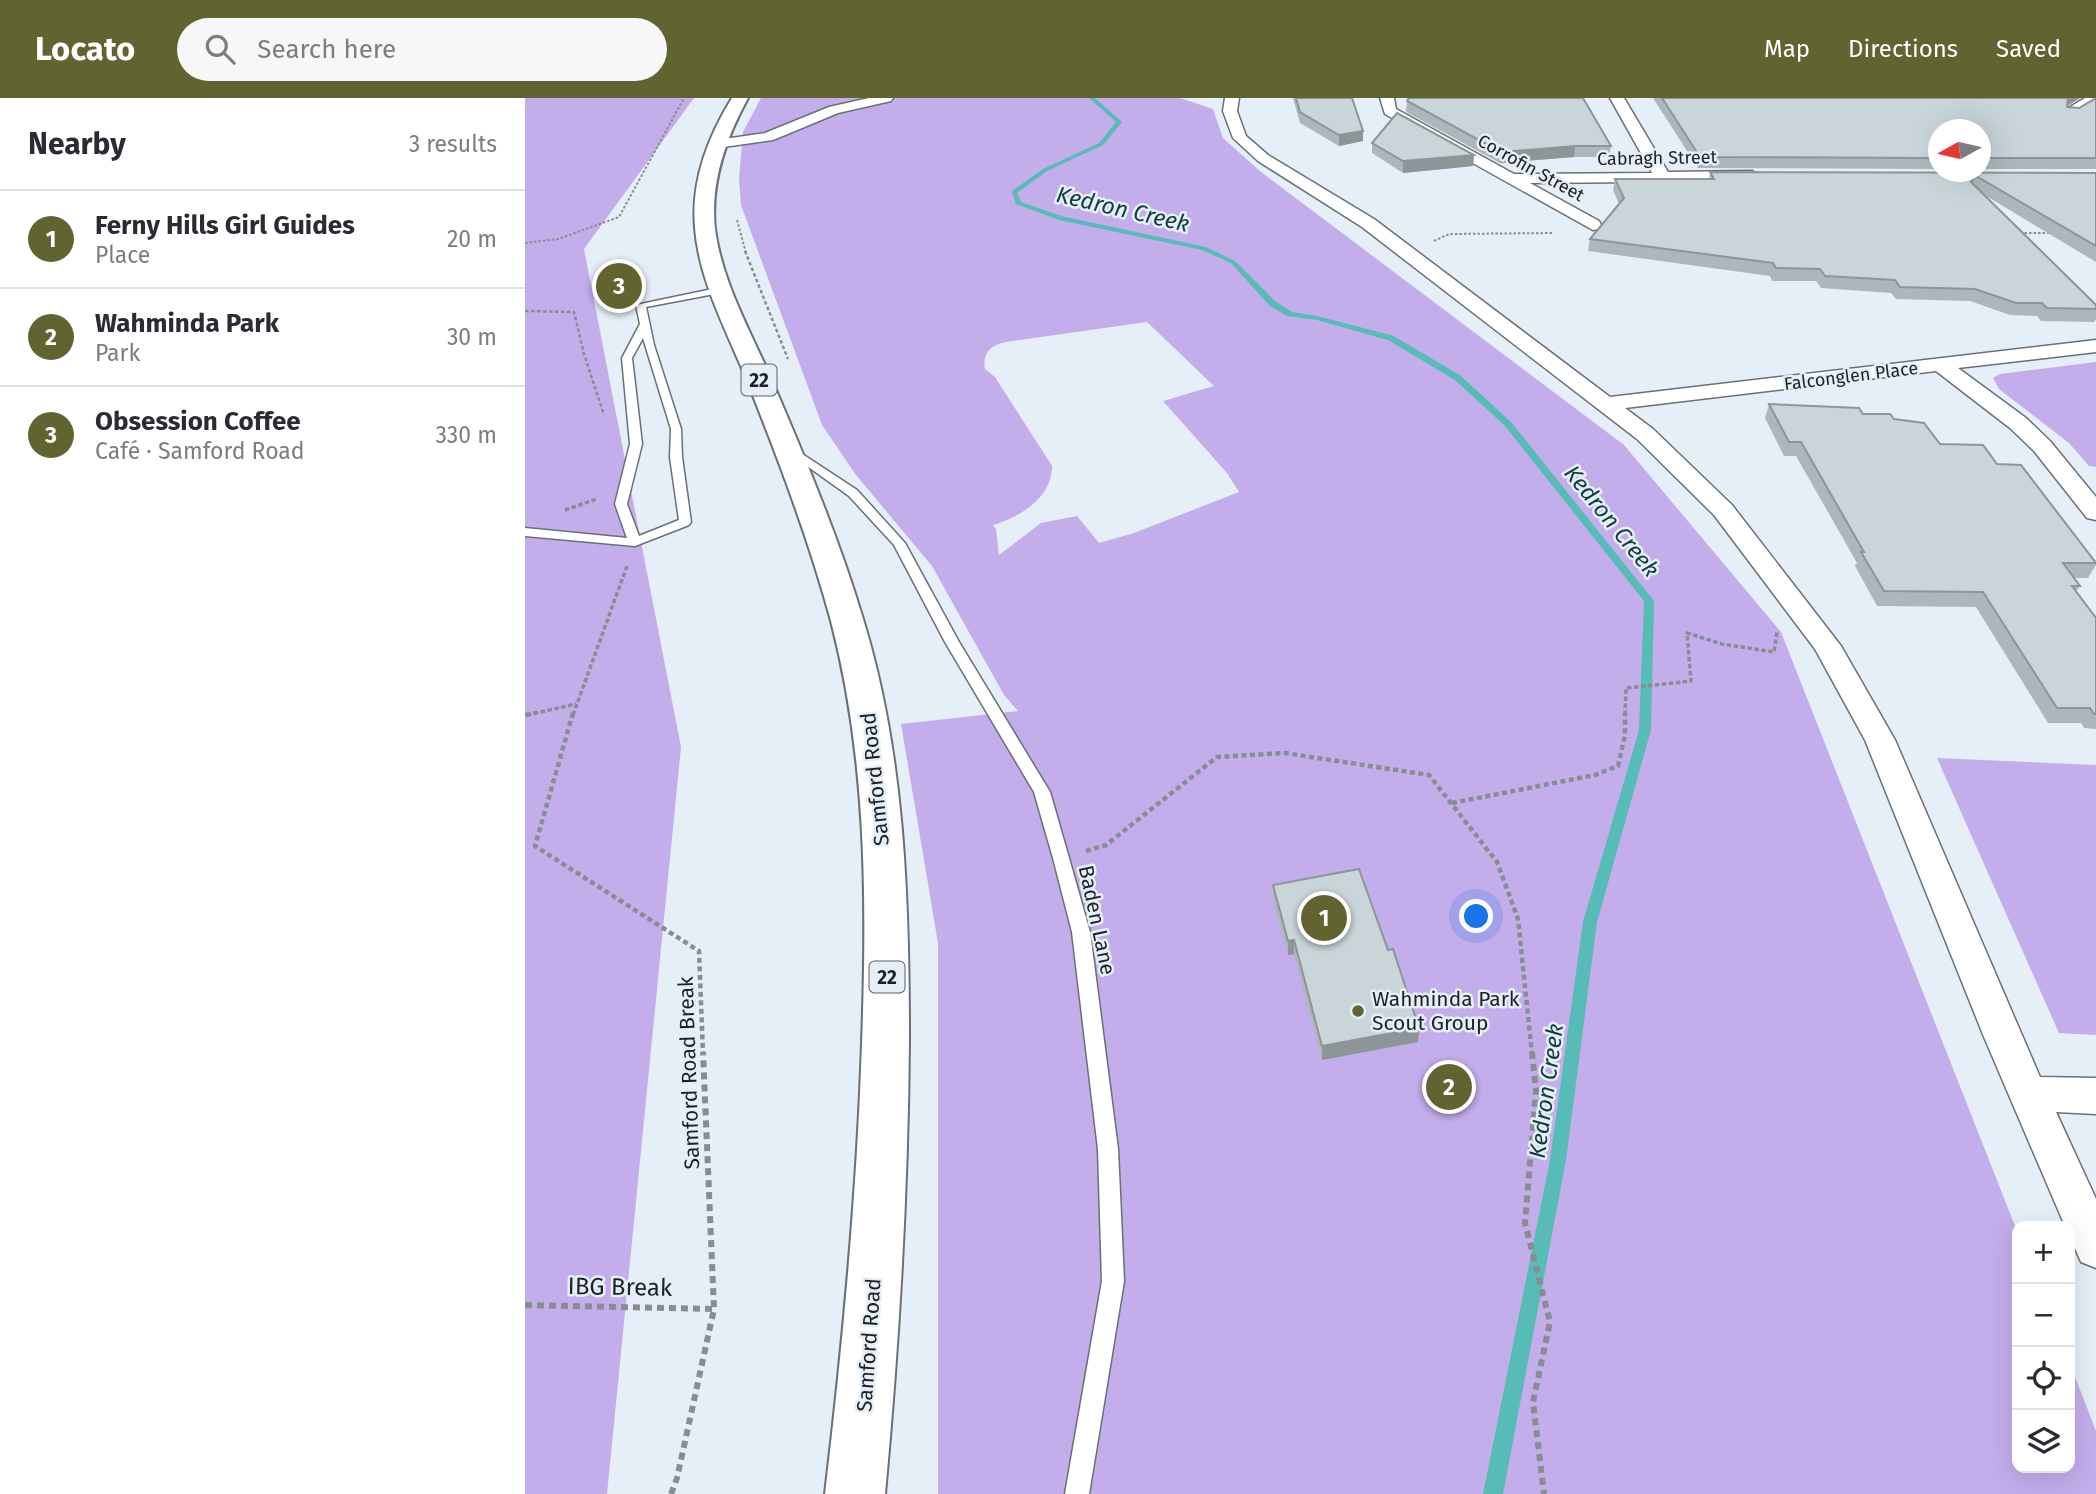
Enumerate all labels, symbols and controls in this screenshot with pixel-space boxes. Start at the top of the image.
search box [177,18,667,81]
text: Locato [35,29,135,69]
icon: search [201,30,239,68]
text: Search here [257,34,396,65]
text: Map [1764,35,1810,63]
text: Directions [1848,35,1958,63]
text: Saved [1996,35,2061,63]
north arrow [1928,119,1991,182]
text: Nearby [28,126,126,162]
text: 3 results [409,130,497,158]
street label: Corrofin Street [1474,130,1589,207]
street label: Cabragh Street [1597,146,1718,170]
water label: Kedron Creek [1054,180,1192,238]
text: Ferny Hills Girl Guides [95,210,355,241]
text: 1 [46,225,56,253]
text: 20 m [447,225,497,253]
text: Place [95,241,150,269]
pin: 3 [596,260,642,312]
text: Wahminda Park [95,308,279,339]
text: 2 [45,323,57,351]
text: 30 m [447,323,497,351]
text: Park [95,339,140,367]
street label: Falconglen Place [1783,357,1919,395]
road number: 22 [741,364,777,396]
text: Obsession Coffee [95,406,301,437]
text: 3 [45,421,57,449]
text: 330 m [435,421,497,449]
text: Café · Samford Road [95,437,305,465]
water label: Kedron Creek [1558,459,1666,583]
street label: Samford Road [855,711,895,847]
street label: Baden Lane [1073,863,1121,977]
pin: 1 [1301,892,1347,944]
your location [1459,899,1493,933]
road number: 22 [869,962,905,992]
street label: Samford Road Break [673,976,705,1170]
place label: Wahminda Park Scout Group [1372,986,1520,1036]
marker: Wahminda Park Scout Group [1350,1003,1366,1019]
water label: Kedron Creek [1523,1022,1569,1160]
pin: 2 [1426,1061,1472,1113]
map controls [2012,1221,2075,1473]
button: + [2012,1221,2075,1284]
street label: IBG Break [568,1272,673,1302]
street label: Samford Road [851,1277,887,1413]
button: − [2012,1284,2075,1347]
button: locate [2012,1347,2075,1410]
button: layers [2012,1410,2075,1473]

